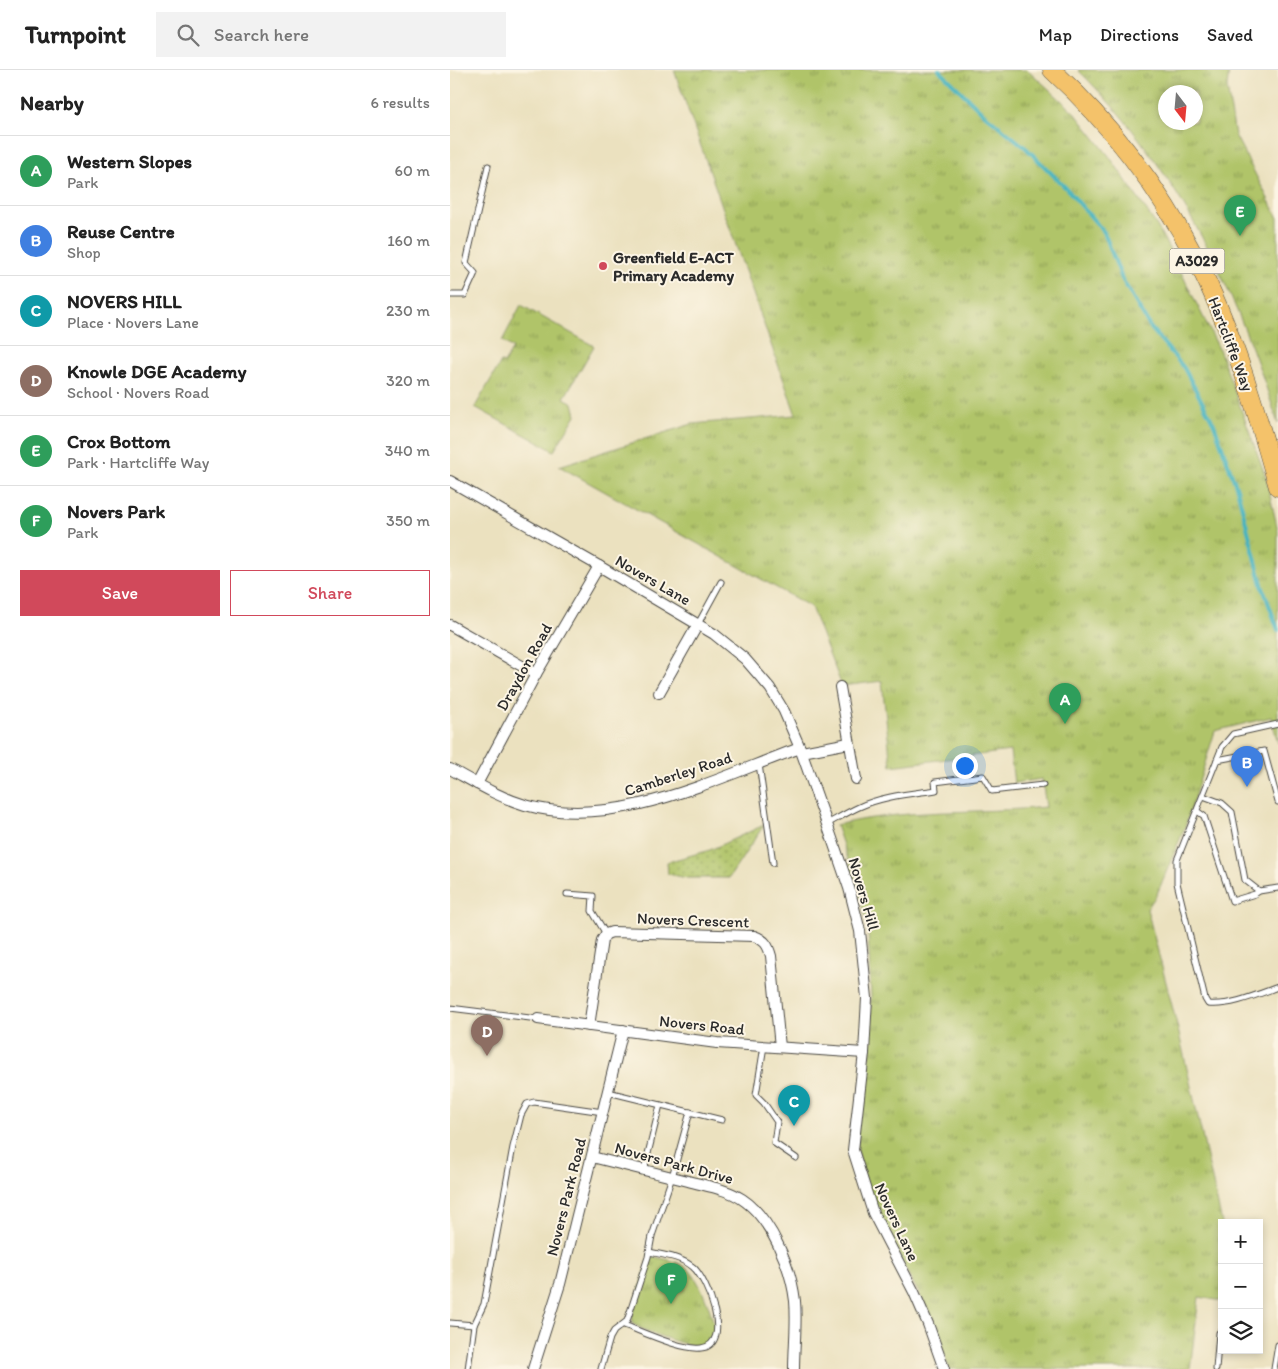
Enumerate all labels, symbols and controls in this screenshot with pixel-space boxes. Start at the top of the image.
search box [156,12,506,57]
text: Turnpoint [25,20,126,49]
icon: search [174,21,202,49]
text: Search here [214,23,309,46]
text: Map [1039,24,1072,46]
text: Directions [1100,24,1179,46]
text: Saved [1207,24,1253,46]
north arrow [1158,85,1203,130]
text: Nearby [20,90,84,115]
text: 6 results [370,93,430,112]
text: Western Slopes [67,150,192,173]
text: A [31,161,41,180]
text: 60 m [395,161,430,180]
text: Park [67,173,98,192]
pin: E [1224,195,1256,236]
text: Reuse Centre [67,220,175,243]
text: B [31,231,41,250]
text: 160 m [387,231,430,250]
text: Shop [67,243,101,262]
place label: Greenfield E-ACT Primary Academy [613,248,735,286]
road number: A3029 [1170,248,1224,274]
marker: Greenfield E-ACT Primary Academy [597,260,609,272]
text: NOVERS HILL [67,290,182,313]
street label: Hartcliffe Way [1204,294,1258,394]
text: C [31,301,41,320]
text: 230 m [386,301,430,320]
text: Place · Novers Lane [67,313,199,332]
text: Knowle DGE Academy [67,360,246,383]
text: D [31,371,41,390]
text: 320 m [386,371,430,390]
text: School · Novers Road [67,383,209,402]
text: Crox Bottom [67,430,170,453]
text: E [32,441,40,460]
text: 340 m [385,441,430,460]
text: Park · Hartcliffe Way [67,453,209,472]
text: Novers Park [67,500,165,523]
text: F [32,511,40,530]
text: 350 m [386,511,430,530]
text: Park [67,523,98,542]
street label: Novers Lane [612,551,694,609]
button: Save [20,570,220,616]
button: Share [230,570,430,616]
street label: Draydon Road [492,620,556,714]
pin: A [1049,683,1081,724]
pin: B [1231,746,1263,787]
street label: Camberley Road [622,748,734,800]
your location [952,753,978,779]
street label: Novers Hill [845,855,884,933]
street label: Novers Crescent [637,909,749,931]
street label: Novers Road [658,1011,746,1039]
pin: D [471,1015,503,1056]
pin: C [778,1085,810,1126]
street label: Novers Park Road [542,1136,590,1258]
street label: Novers Park Drive [613,1138,735,1188]
street label: Novers Lane [871,1180,923,1264]
map controls [1218,1219,1263,1354]
button: + [1218,1219,1263,1264]
pin: F [655,1263,687,1304]
button: − [1218,1264,1263,1309]
button: layers [1218,1309,1263,1354]

